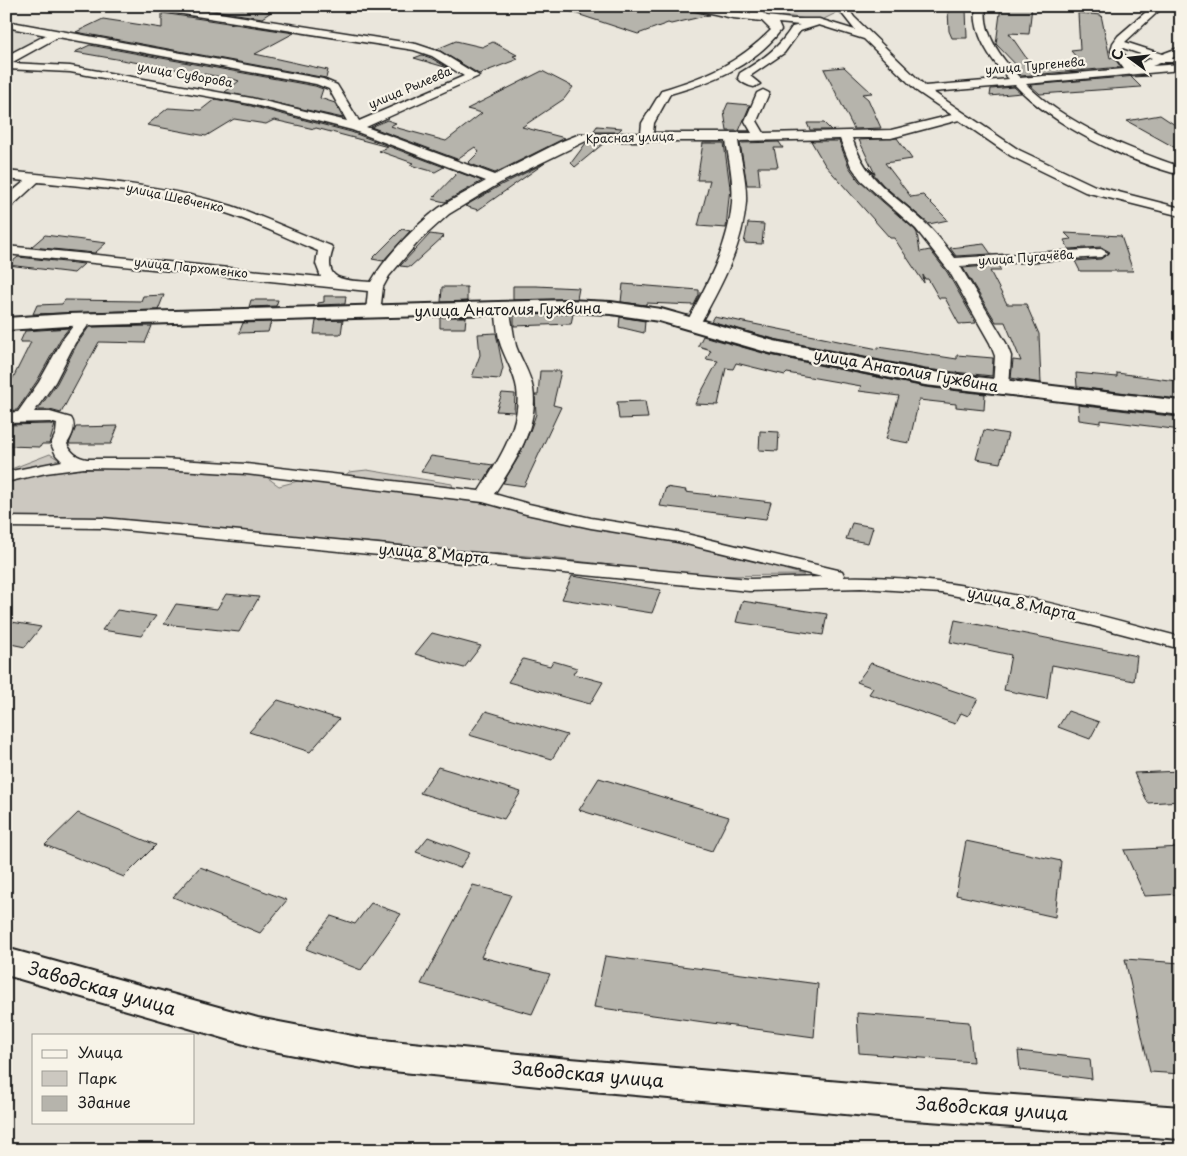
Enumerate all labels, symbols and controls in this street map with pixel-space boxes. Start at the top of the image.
north arrow [1104,32,1154,82]
text: С [1105,47,1128,62]
street label: улица Тургенева [984,52,1086,78]
street label: улица Суворова [136,57,235,91]
street label: улица Рылеева [365,61,454,113]
street label: Красная улица [586,126,675,148]
street label: улица Шевченко [125,178,226,216]
street label: улица Пугачёва [978,245,1075,269]
street label: улица Пархоменко [133,252,249,282]
street label: улица Анатолия Гужвина [414,295,602,322]
street label: улица Анатолия Гужвина [812,342,1001,397]
street label: улица 8 Марта [378,536,491,569]
street label: улица 8 Марта [966,580,1080,626]
street label: Заводская улица [26,954,180,1022]
legend [32,1034,195,1124]
text: Улица [78,1040,123,1063]
street label: Заводская улица [511,1053,666,1094]
text: Парк [78,1066,117,1089]
street label: Заводская улица [915,1089,1070,1126]
text: Здание [78,1090,131,1113]

